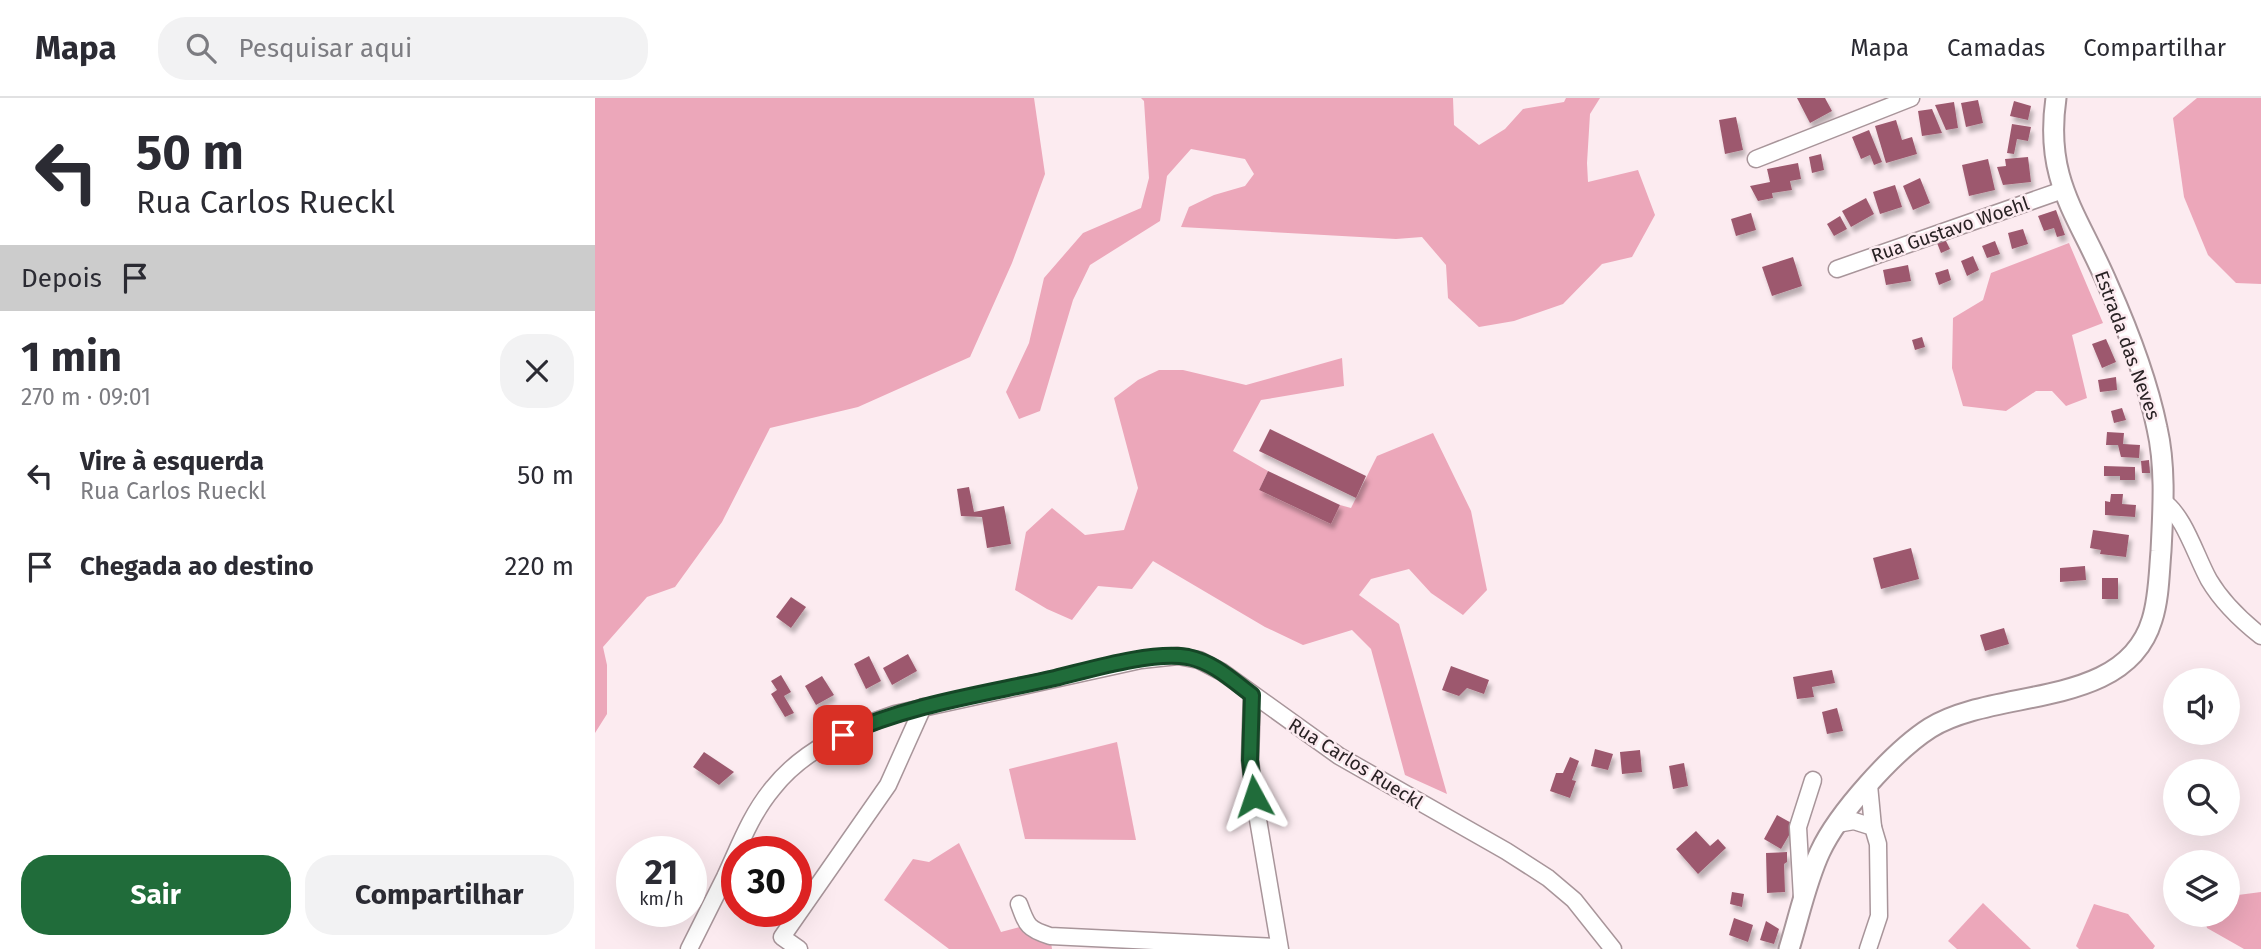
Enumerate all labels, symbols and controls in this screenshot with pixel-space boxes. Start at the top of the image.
search box [158,17,648,80]
text: Mapa [35,28,116,68]
icon: search [182,29,220,67]
text: Pesquisar aqui [238,33,412,64]
text: Mapa [1850,34,1909,62]
text: Camadas [1947,34,2045,62]
text: Compartilhar [2083,34,2226,62]
text: 50 m [136,123,244,182]
icon: left [21,126,112,217]
text: Rua Carlos Rueckl [136,183,395,221]
street label: Rua Gustavo Woehl [1868,191,2033,267]
icon: arrive [116,259,154,297]
text: Depois [21,263,102,294]
street label: Estrada das Neves [2090,268,2165,423]
text: 1 min [21,332,122,382]
button: close [500,334,574,408]
text: 270 m · 09:01 [21,383,151,411]
text: Vire à esquerda [80,446,264,477]
icon: left [21,457,59,495]
text: 50 m [517,460,574,491]
text: Rua Carlos Rueckl [80,477,266,505]
icon: arrive [21,548,59,586]
text: Chegada ao destino [80,551,314,582]
text: 220 m [505,551,574,582]
map controls [2163,668,2240,927]
button: sound [2163,668,2240,745]
pin [813,705,873,765]
street label: Rua Carlos Rueckl [1284,713,1427,814]
icon: arrive [824,716,862,754]
position arrow [1217,759,1291,833]
button: search [2163,759,2240,836]
speed limit sign: 30 [721,836,812,927]
button: layers [2163,850,2240,927]
text: 21 [645,851,678,893]
button: Sair [21,855,291,935]
button: Compartilhar [305,855,574,935]
text: km/h [639,888,684,910]

